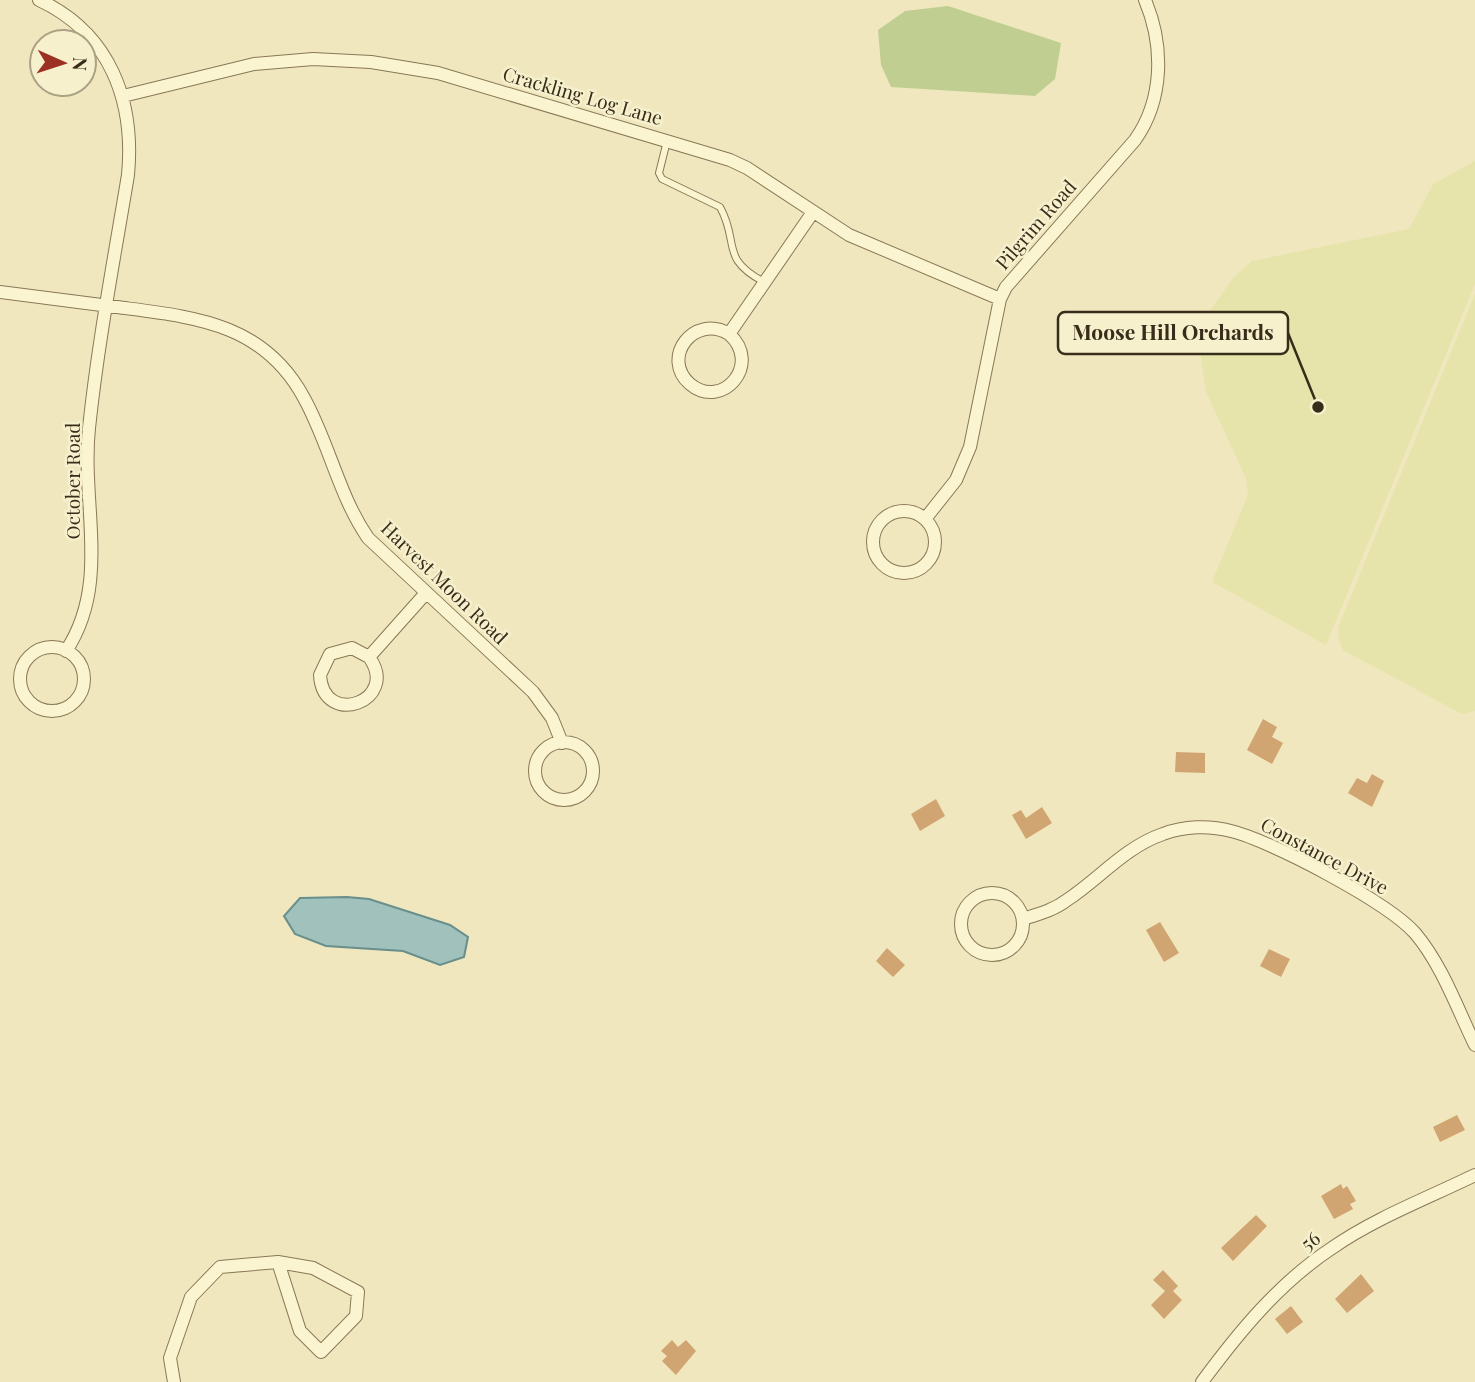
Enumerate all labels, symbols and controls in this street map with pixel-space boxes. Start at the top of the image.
north arrow [28,28,98,98]
text: N [68,56,94,72]
street label: Crackling Log Lane [500,60,666,130]
street label: Pilgrim Road [989,174,1081,274]
callout: Moose Hill Orchards [1058,312,1288,354]
text: Moose Hill Orchards [1072,317,1274,345]
street label: October Road [59,423,85,539]
street label: Harvest Moon Road [376,515,514,649]
street label: Constance Drive [1257,810,1393,900]
street label: 56 [1295,1224,1325,1256]

